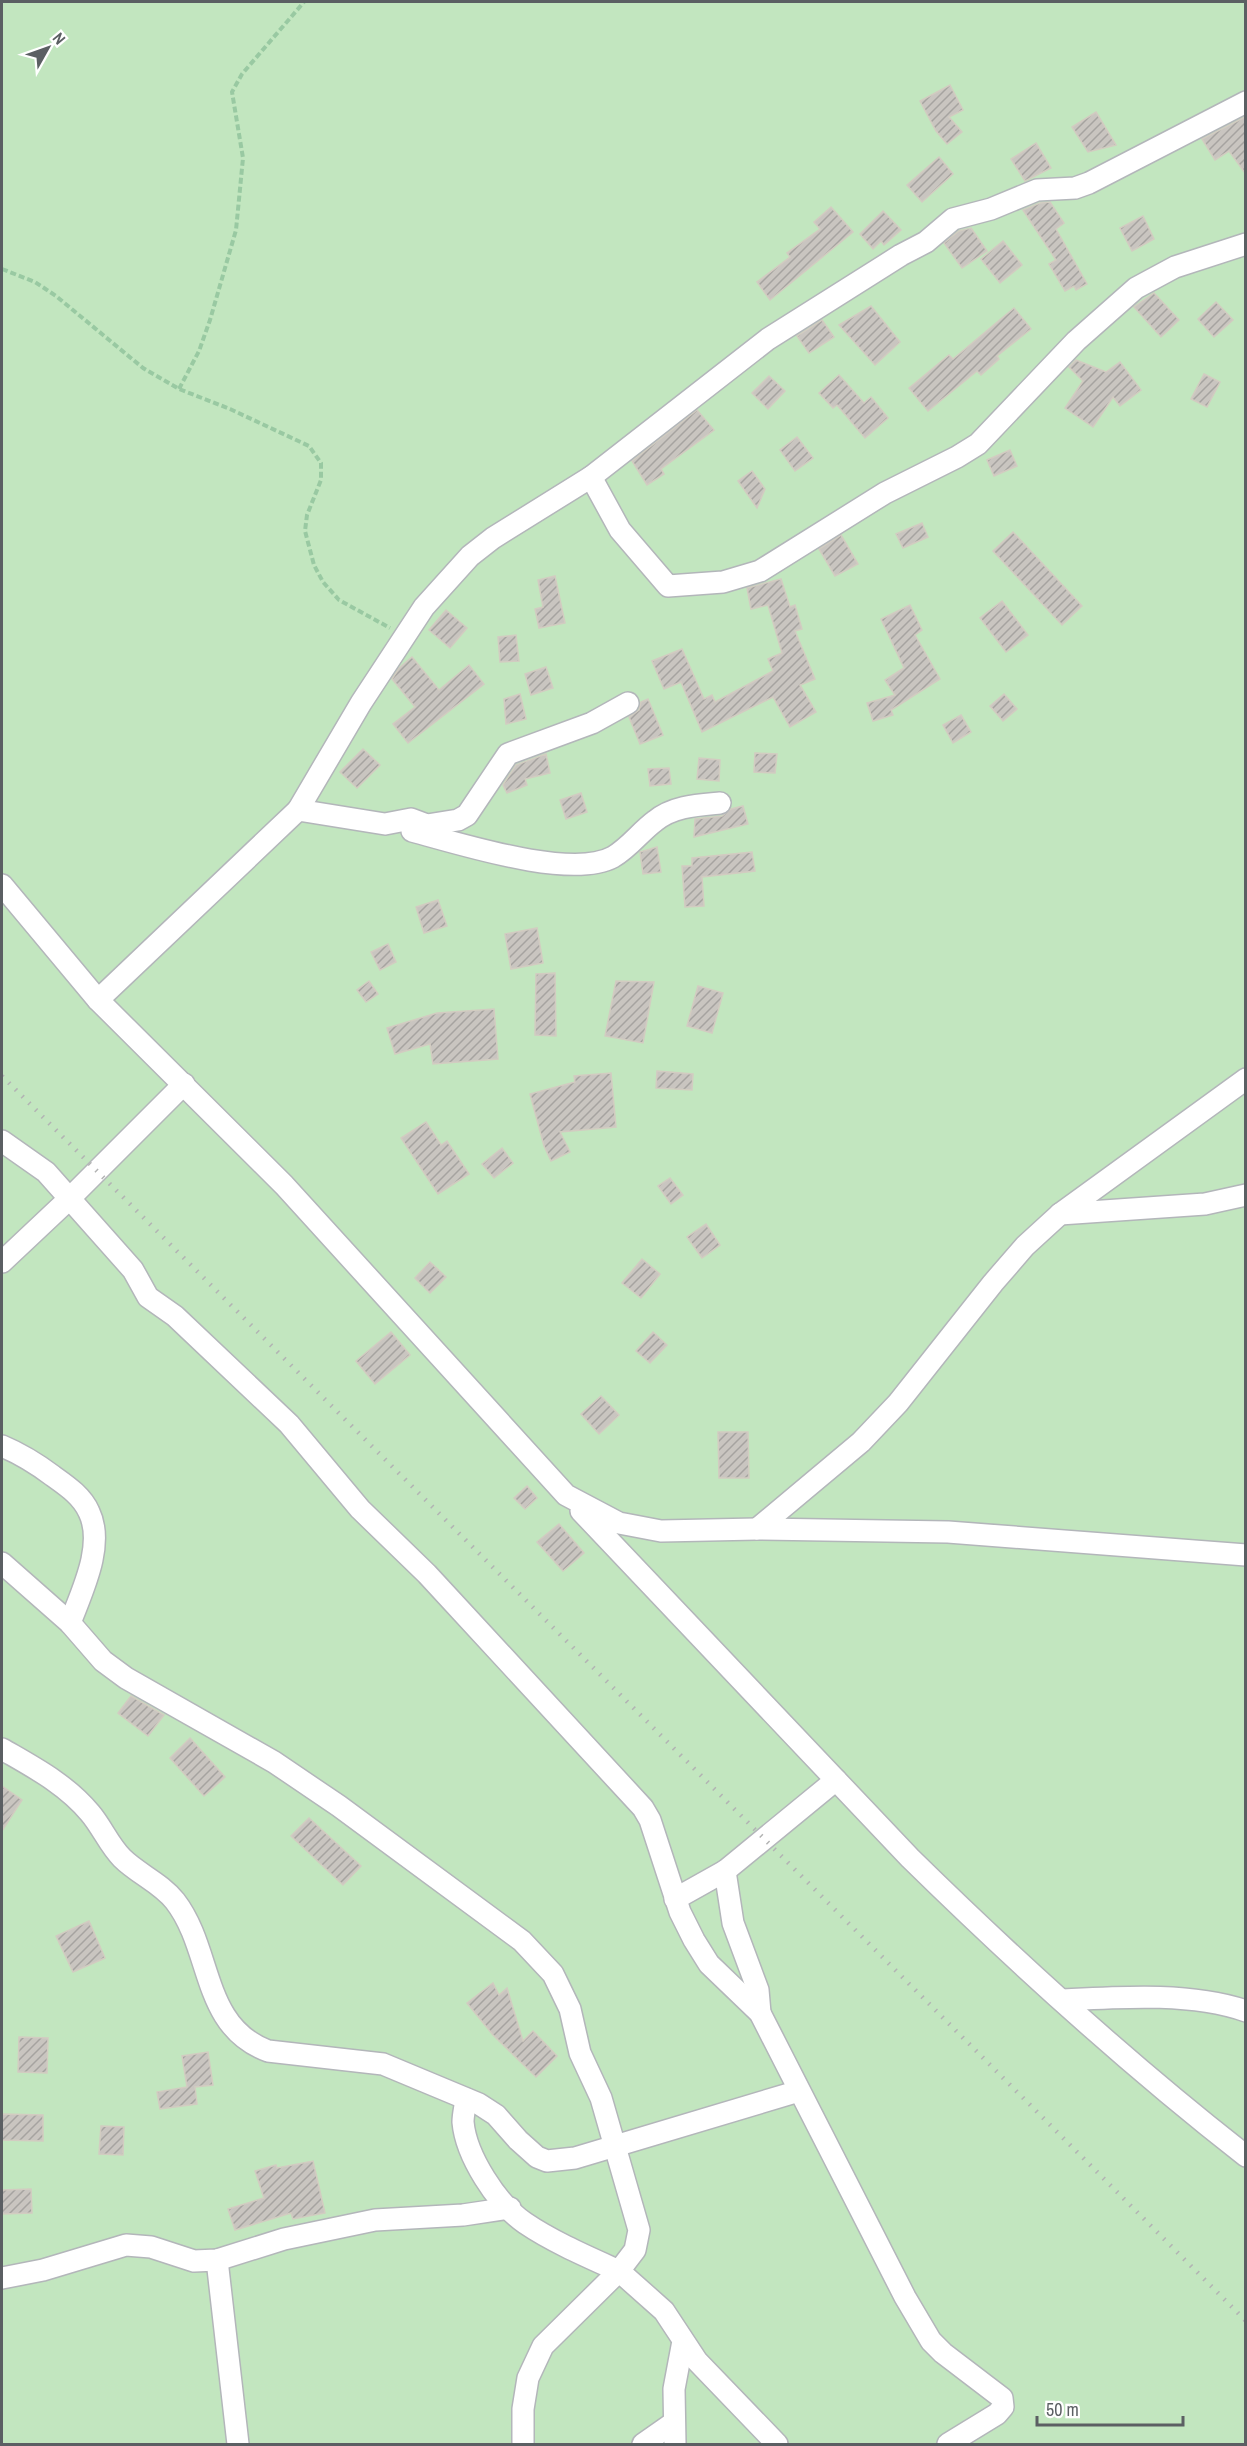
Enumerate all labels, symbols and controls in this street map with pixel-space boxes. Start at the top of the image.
north arrow [18,18,78,78]
text: N [48,28,71,49]
scale bar [1037,2389,1182,2427]
text: 50 m [1046,2397,1079,2422]

